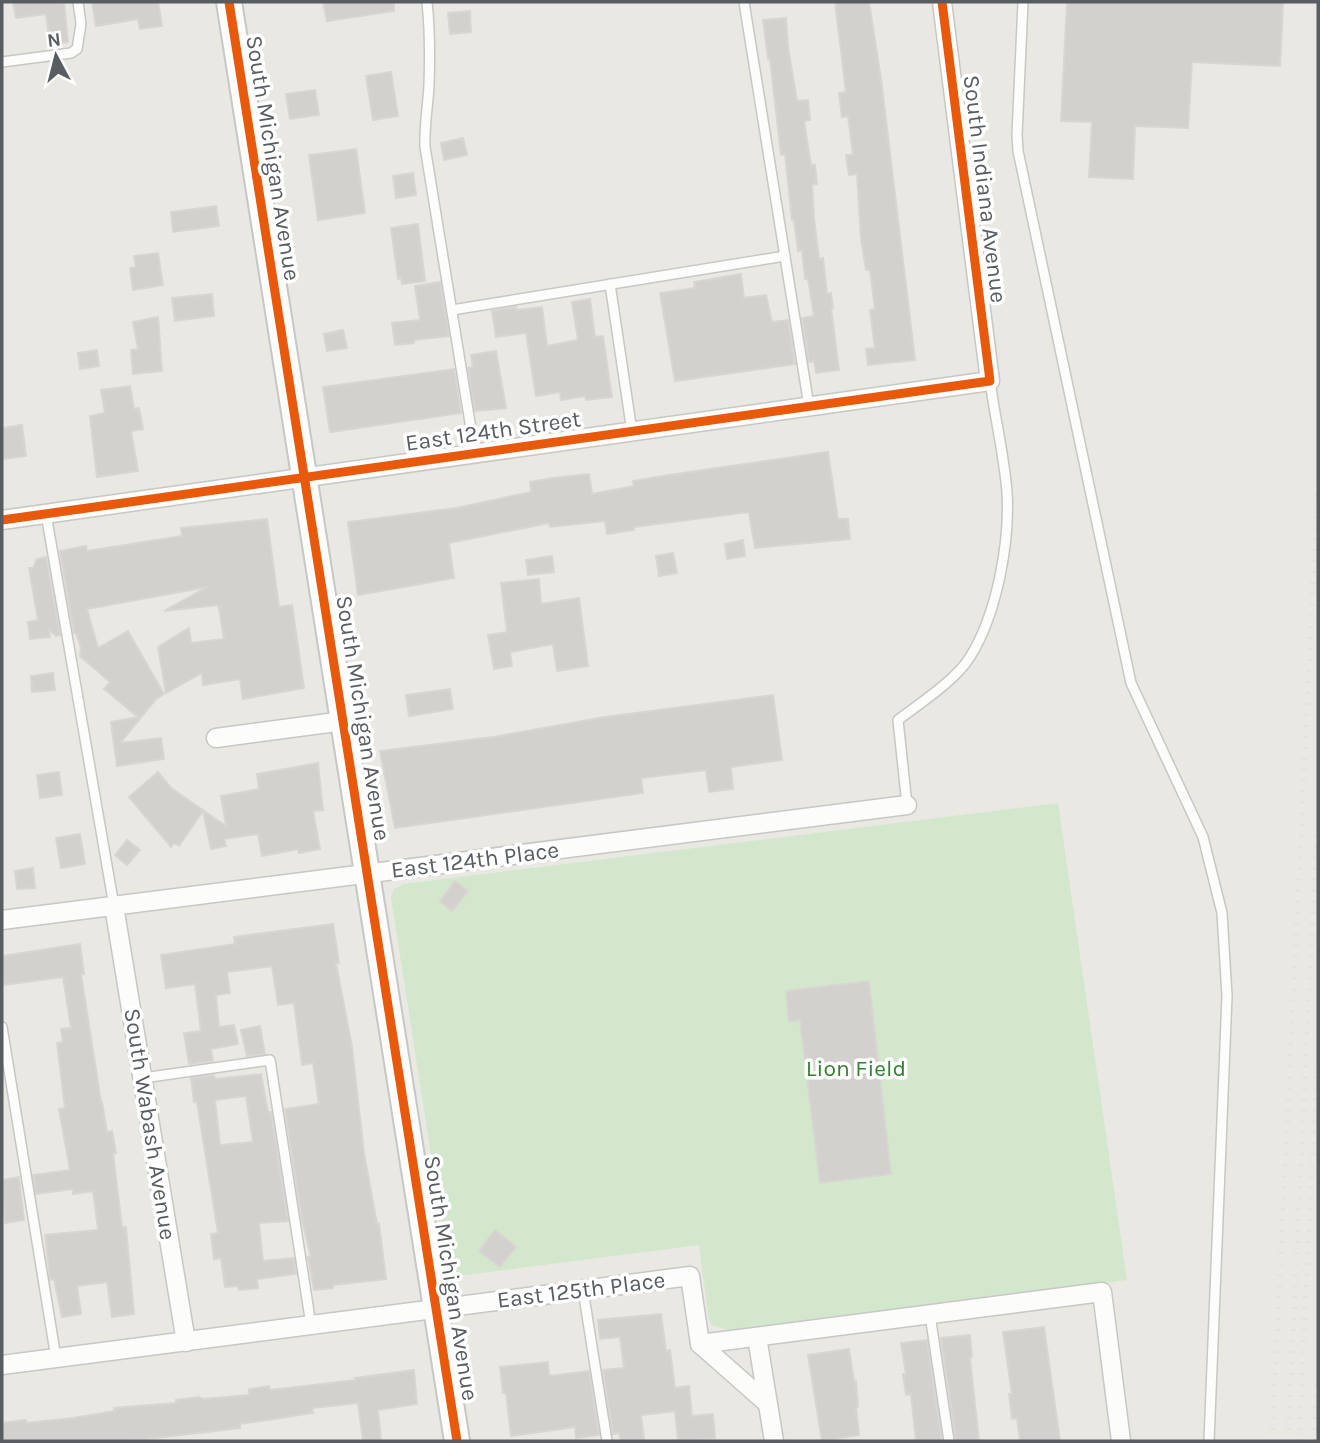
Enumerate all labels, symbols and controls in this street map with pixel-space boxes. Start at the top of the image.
north arrow [21,21,91,91]
text: N [46,28,62,52]
street label: South Michigan Avenue [240,33,306,283]
street label: South Indiana Avenue [958,73,1012,305]
street label: East 124th Street [404,405,583,457]
street label: South Michigan Avenue [330,593,396,843]
street label: East 124th Place [389,836,561,884]
street label: South Wabash Avenue [118,1006,182,1242]
park label: Lion Field [806,1055,906,1082]
street label: South Michigan Avenue [418,1153,484,1403]
street label: East 125th Place [495,1266,667,1314]

